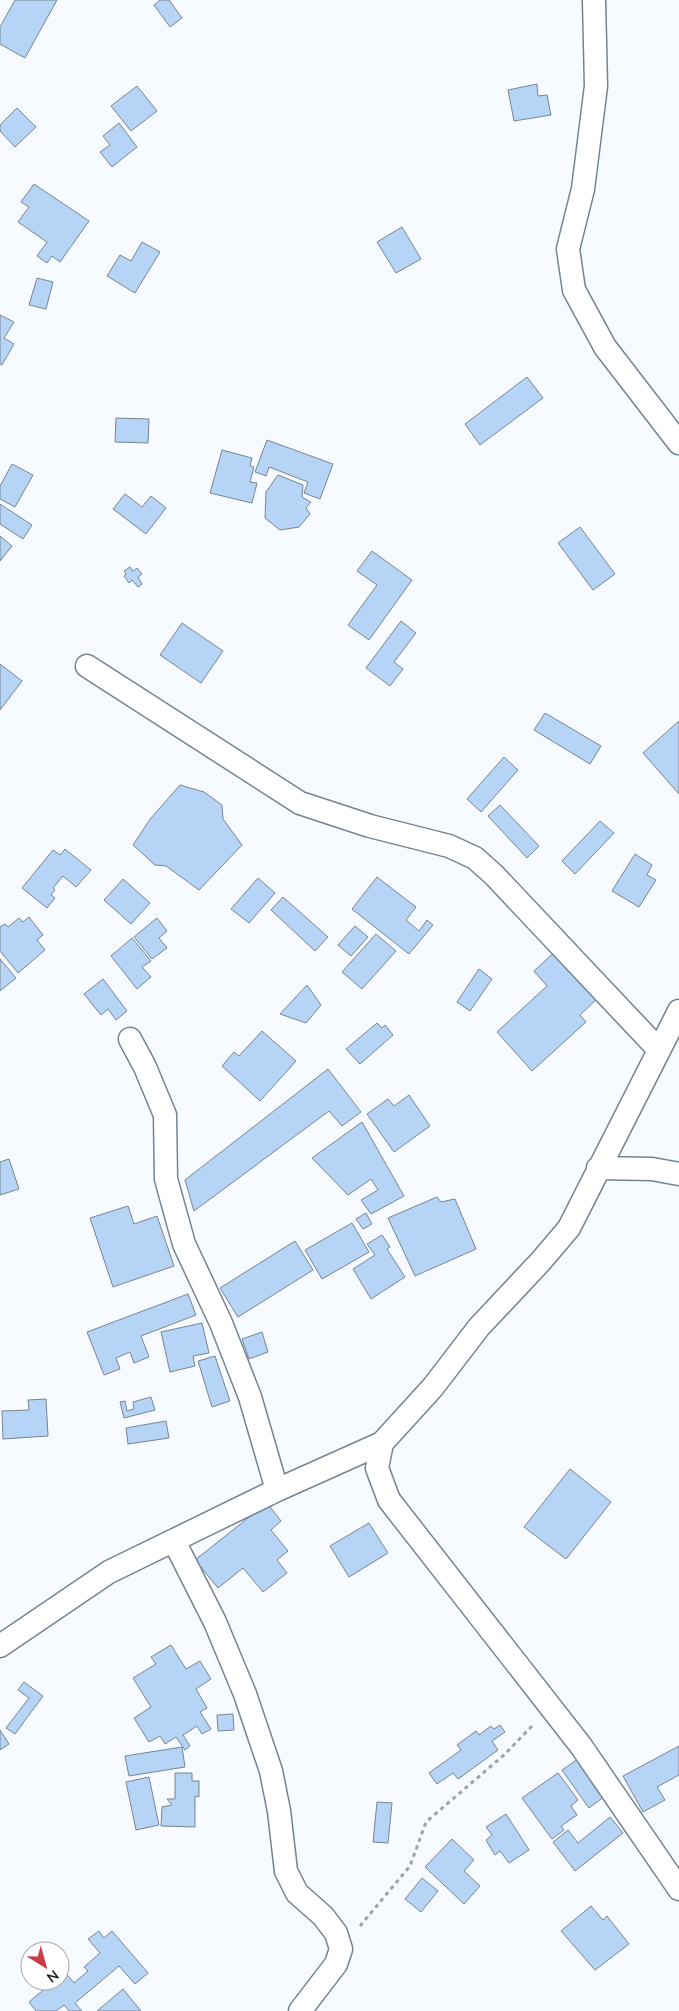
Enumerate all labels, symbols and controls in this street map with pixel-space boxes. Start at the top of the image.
north arrow [20,1941,70,1991]
text: N [43,1966,62,1987]

